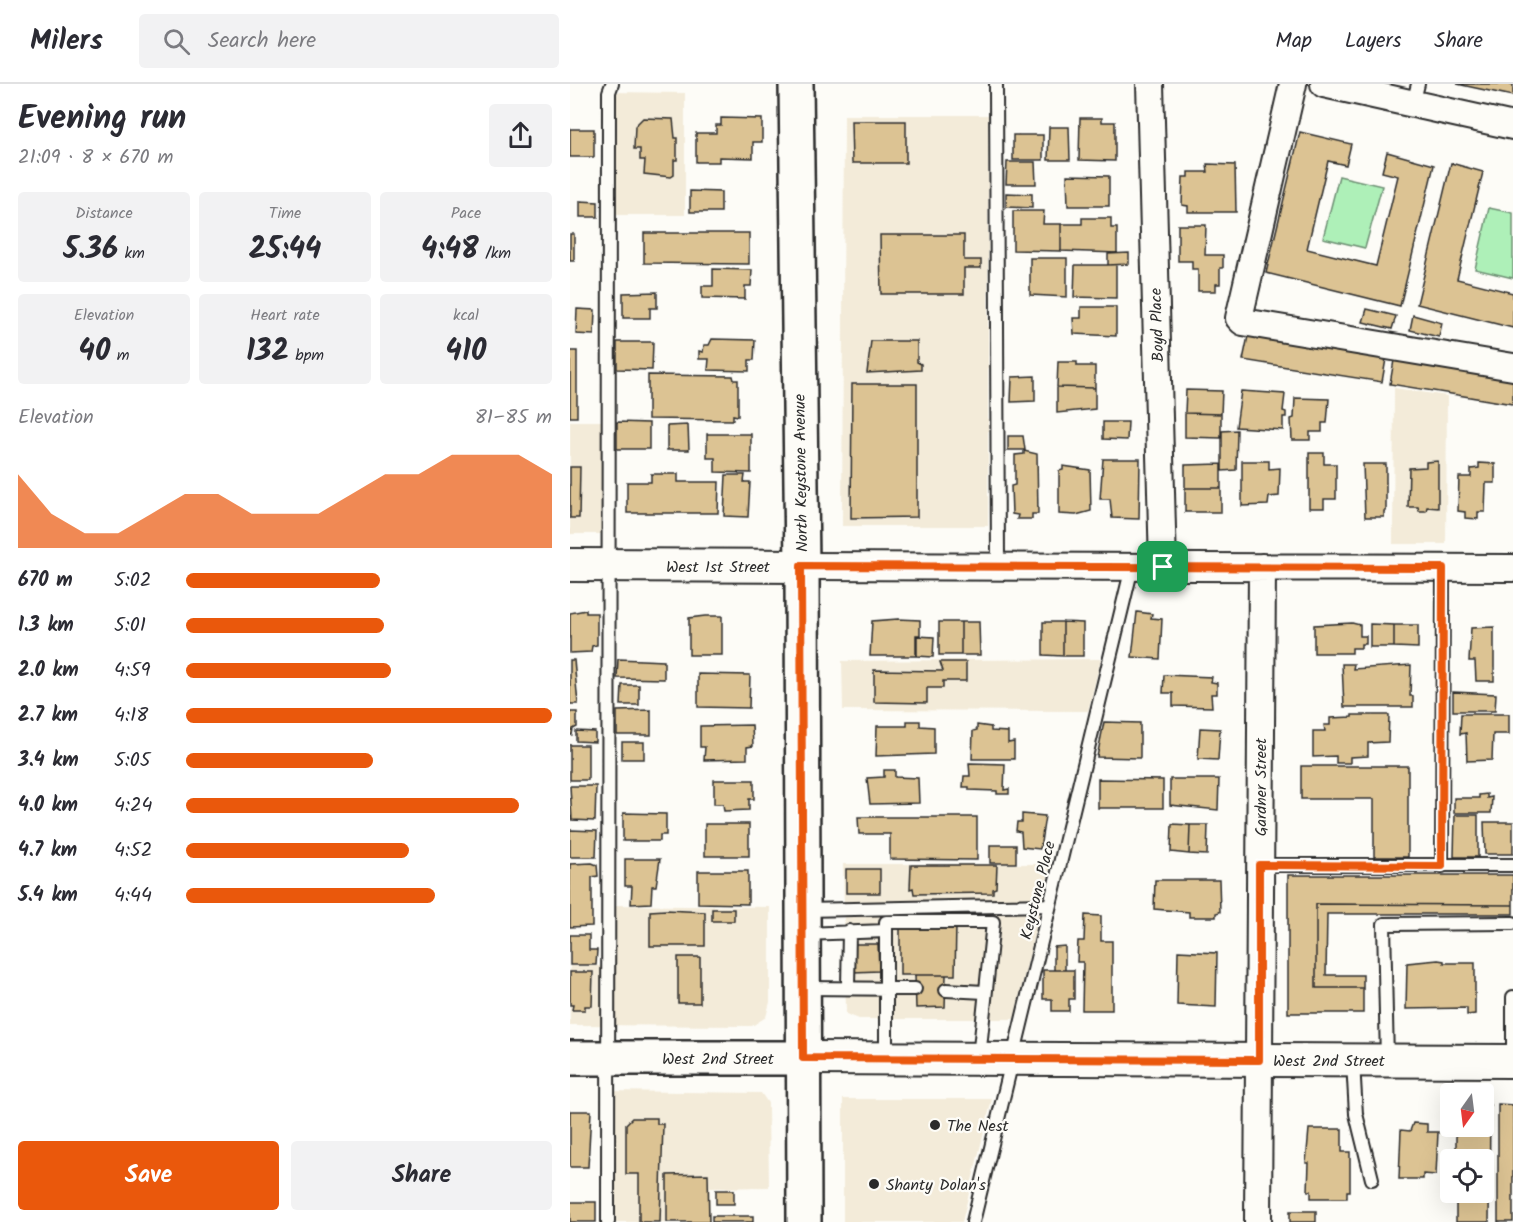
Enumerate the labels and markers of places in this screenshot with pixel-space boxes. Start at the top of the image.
pin [1137,541,1188,592]
place label: The Nest [947,1114,1010,1139]
marker: The Nest [928,1118,942,1132]
place label: Shanty Dolan's [886,1173,986,1198]
marker: Shanty Dolan's [867,1177,881,1191]

